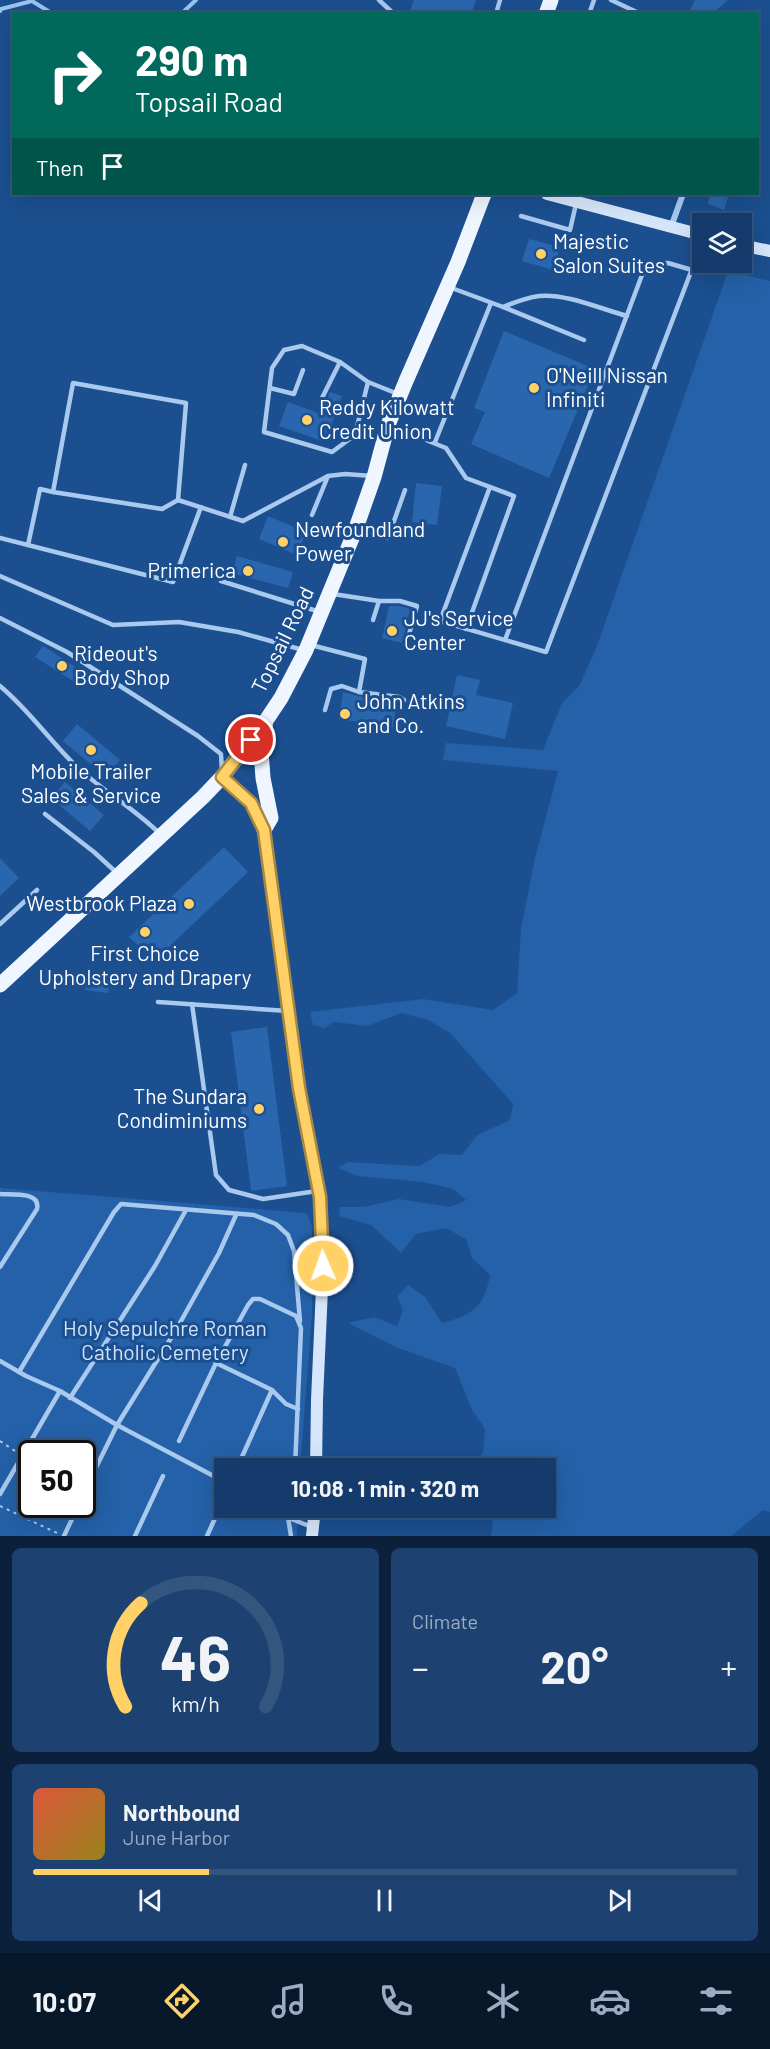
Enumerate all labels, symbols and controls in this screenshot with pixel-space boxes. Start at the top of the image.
text: 290 m [135,34,248,84]
icon: right [36,36,114,114]
text: Topsail Road [135,85,283,117]
icon: arrive [96,150,129,183]
text: Then [36,154,84,180]
map controls [692,213,752,273]
button: layers [692,213,752,273]
place label: Majestic Salon Suites [553,228,665,277]
marker: Majestic Salon Suites [534,247,548,261]
place label: O'Neill Nissan Infiniti [546,362,668,411]
marker: O'Neill Nissan Infiniti [527,381,541,395]
place label: Reddy Kilowatt Credit Union [319,394,455,443]
marker: Reddy Kilowatt Credit Union [300,413,314,427]
place label: Newfoundland Power [295,516,425,565]
marker: Newfoundland Power [276,535,290,549]
place label: Primerica [148,557,236,582]
marker: Primerica [241,564,255,578]
street label: Topsail Road [245,582,318,697]
place label: JJ's Service Center [404,605,514,654]
marker: JJ's Service Center [385,624,399,638]
place label: Rideout's Body Shop [74,640,170,689]
marker: Rideout's Body Shop [55,659,69,673]
place label: John Atkins and Co. [357,688,465,737]
marker: John Atkins and Co. [338,707,352,721]
pin [225,714,276,765]
icon: arrive [234,723,267,756]
marker: Mobile Trailer Sales & Service [84,743,98,757]
place label: Mobile Trailer Sales & Service [21,758,161,807]
place label: Westbrook Plaza [26,890,177,915]
marker: Westbrook Plaza [182,897,196,911]
marker: First Choice Upholstery and Drapery [138,925,152,939]
place label: First Choice Upholstery and Drapery [39,940,252,989]
place label: The Sundara Condiminiums [117,1083,247,1132]
marker: The Sundara Condiminiums [252,1102,266,1116]
position arrow [291,1234,355,1298]
park label: Holy Sepulchre Roman Catholic Cemetery [63,1315,267,1364]
speed limit sign: 50 [18,1440,96,1518]
text: 10:08 · 1 min · 320 m [291,1475,479,1501]
text: Climate [412,1609,478,1633]
text: 46 [160,1619,231,1693]
text: 20° [541,1639,608,1693]
text: − [412,1647,429,1687]
text: + [721,1647,737,1687]
text: km/h [171,1691,220,1716]
text: Northbound [123,1799,240,1825]
text: June Harbor [123,1825,230,1849]
icon: previous [134,1884,167,1917]
icon: pause [368,1884,401,1917]
icon: next [603,1884,636,1917]
icon: directions [161,1980,203,2022]
icon: music [268,1980,310,2022]
icon: phone [375,1980,417,2022]
icon: climate [482,1980,524,2022]
icon: car [589,1980,631,2022]
icon: filters [695,1980,737,2022]
text: 10:07 [32,1985,96,2017]

